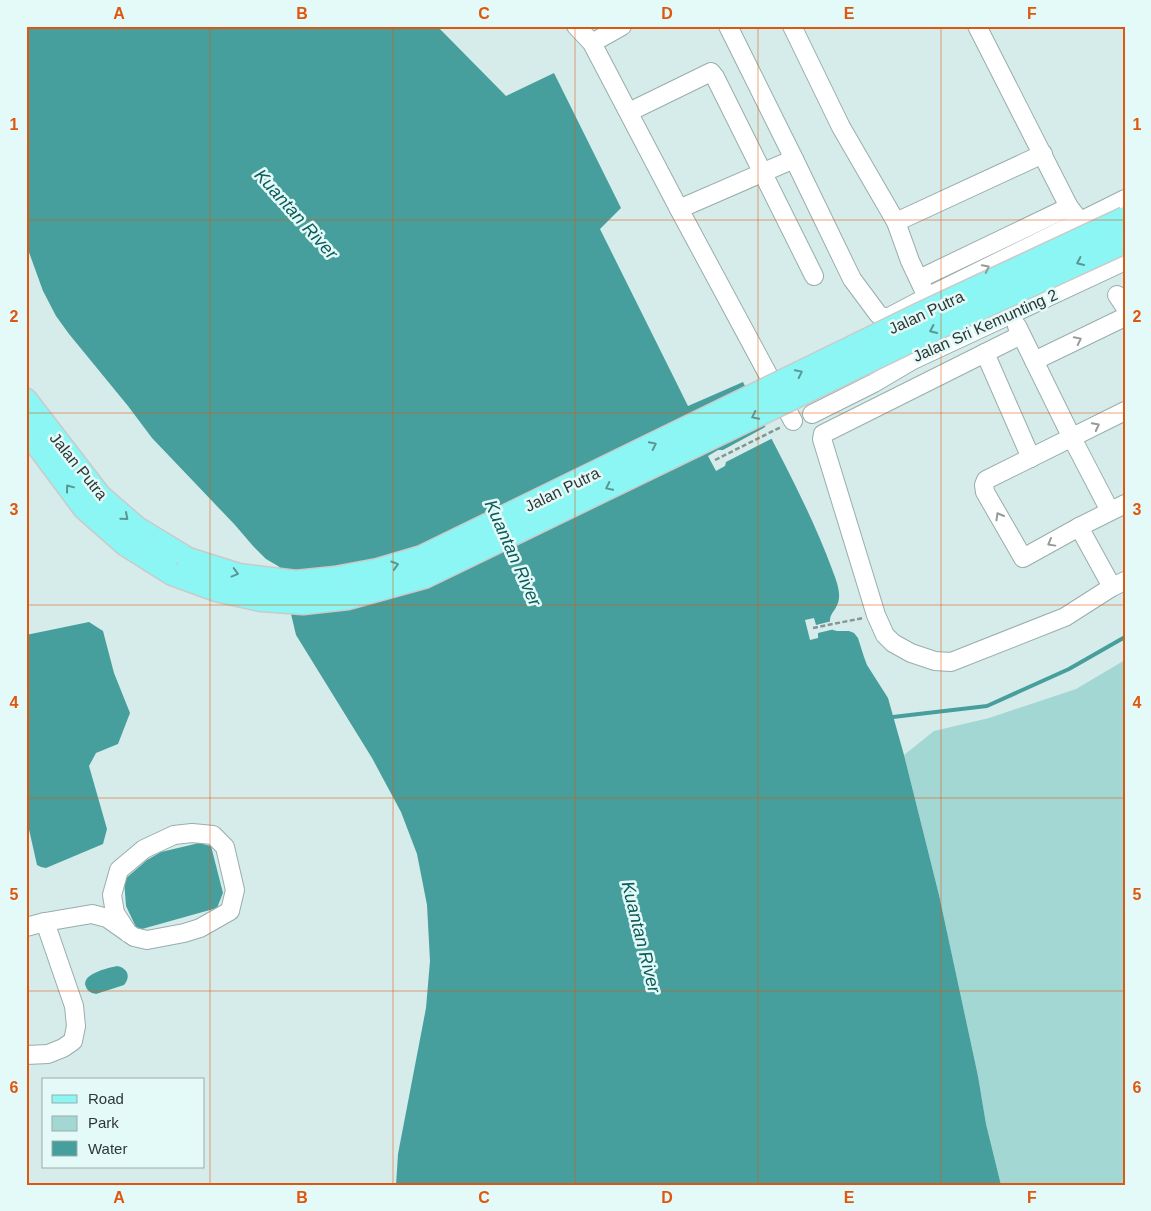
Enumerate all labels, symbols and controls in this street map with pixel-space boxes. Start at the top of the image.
text: A [113,5,125,22]
text: B [296,5,308,22]
text: C [478,5,490,22]
text: D [661,5,673,22]
text: E [844,5,855,22]
text: F [1027,5,1037,22]
text: 1 [10,116,19,133]
text: 1 [1133,116,1142,133]
water label: Kuantan River [250,165,342,264]
one-way arrow [1077,256,1086,266]
one-way arrow [981,264,990,274]
street label: Jalan Sri Kemunting 2 [910,286,1060,365]
street label: Jalan Putra [886,288,967,337]
text: 2 [10,308,19,325]
text: 2 [1133,308,1142,325]
one-way arrow [929,324,938,334]
one-way arrow [1073,336,1082,346]
one-way arrow [794,369,803,379]
one-way arrow [751,410,760,420]
one-way arrow [1091,422,1100,432]
street label: Jalan Putra [47,430,111,503]
one-way arrow [648,440,657,451]
street label: Jalan Putra [522,464,602,515]
one-way arrow [605,481,614,491]
one-way arrow [66,484,75,494]
water label: Kuantan River [481,497,546,610]
text: 3 [10,501,19,518]
text: 3 [1133,501,1142,518]
one-way arrow [119,511,128,520]
one-way arrow [995,513,1005,522]
one-way arrow [1047,537,1056,547]
one-way arrow [390,561,399,571]
one-way arrow [230,567,239,578]
text: 4 [10,694,19,711]
text: 4 [1133,694,1142,711]
water label: Kuantan River [617,879,665,996]
text: 5 [10,886,19,903]
text: 5 [1133,886,1142,903]
legend [42,1078,205,1168]
text: 6 [10,1079,19,1096]
text: 6 [1133,1079,1142,1096]
text: Road [88,1090,124,1107]
text: Park [88,1114,119,1131]
text: Water [88,1140,127,1157]
text: A [113,1189,125,1206]
text: B [296,1189,308,1206]
text: C [478,1189,490,1206]
text: D [661,1189,673,1206]
text: E [844,1189,855,1206]
text: F [1027,1189,1037,1206]

